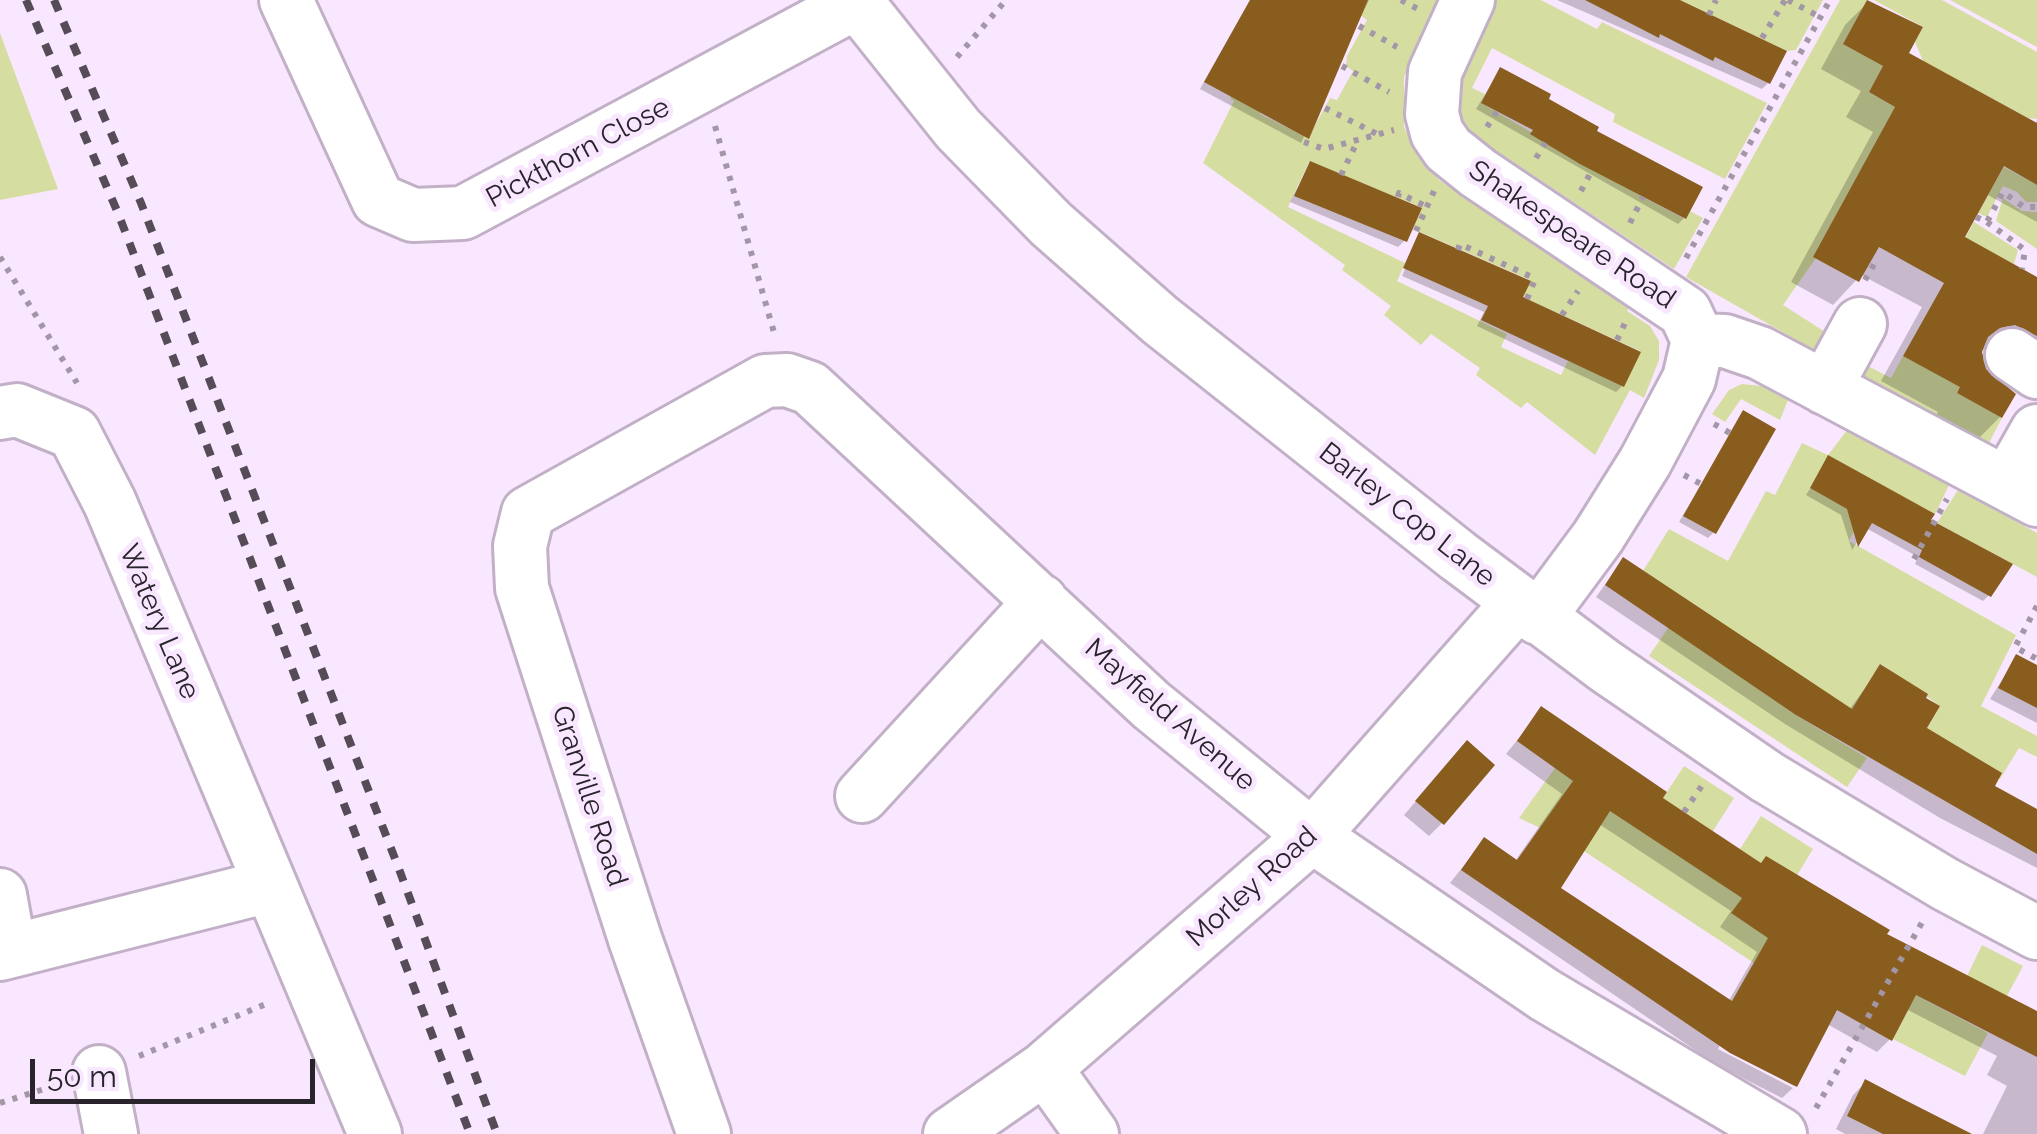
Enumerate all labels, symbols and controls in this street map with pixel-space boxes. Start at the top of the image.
street label: Pickthorn Close [481,91,675,215]
street label: Shakespeare Road [1462,153,1682,317]
street label: Barley Cop Lane [1312,436,1502,594]
street label: Watery Lane [111,539,207,705]
street label: Mayfield Avenue [1078,632,1262,798]
street label: Granville Road [544,701,634,891]
street label: Morley Road [1180,820,1324,954]
scale bar [35,1039,320,1101]
text: 50 m [47,1059,117,1094]

